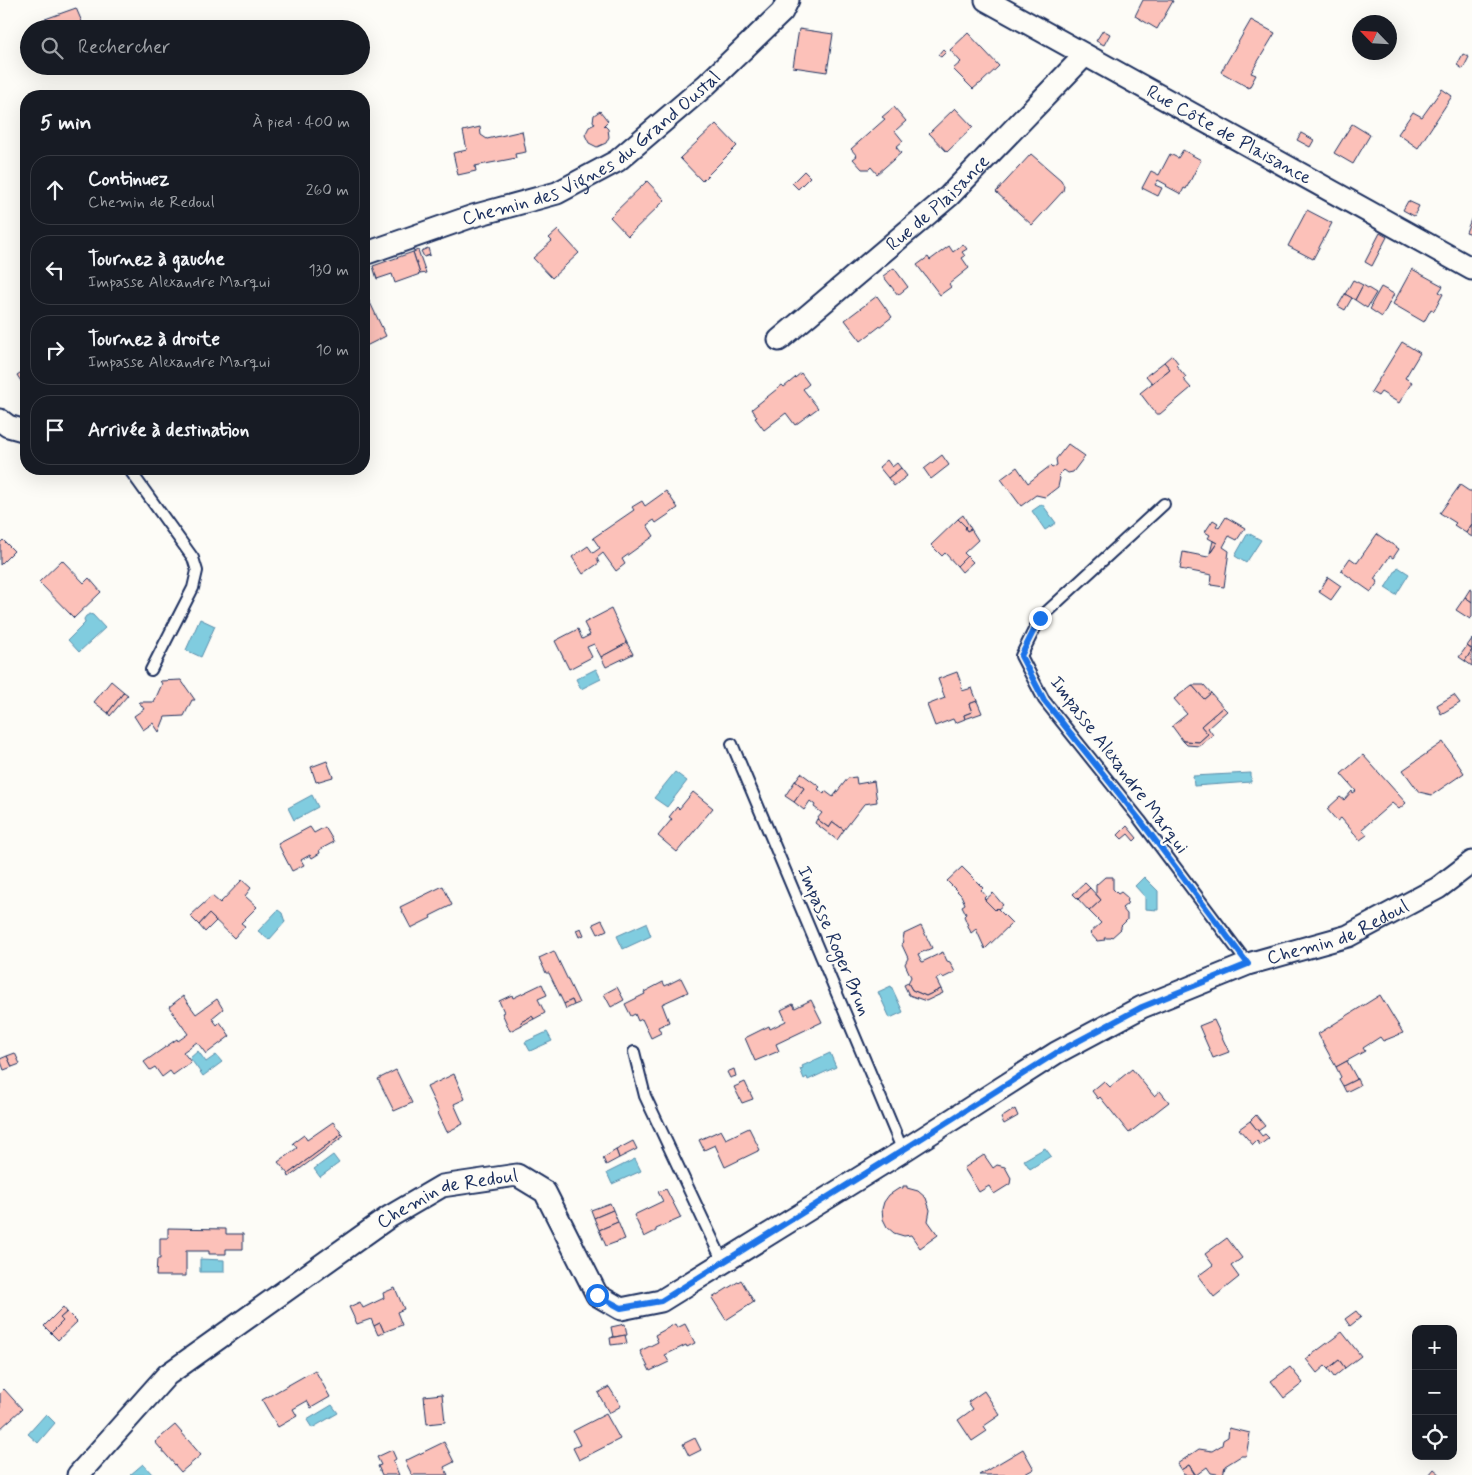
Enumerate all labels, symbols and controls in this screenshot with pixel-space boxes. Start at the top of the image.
north arrow [1352,15,1397,60]
search box [20,20,370,75]
icon: search [38,34,66,62]
text: Rechercher [78,35,170,60]
street label: Chemin des Vignes du Grand Oustal [459,65,726,231]
street label: Rue Côte de Plaisance [1142,79,1316,190]
text: 5 min [40,109,92,137]
text: À pied · 400 m [252,112,350,133]
street label: Rue de Plaisance [881,149,995,257]
text: Continuez [88,167,169,192]
icon: ahead [41,176,69,204]
text: 260 m [306,180,349,201]
text: Chemin de Redoul [88,192,215,213]
text: Tournez à gauche [88,247,225,272]
icon: left [41,256,69,284]
text: 130 m [308,260,349,281]
text: Impasse Alexandre Marqui [88,272,271,293]
text: Tournez à droite [88,327,220,352]
icon: right [41,336,69,364]
text: 10 m [316,340,349,361]
text: Impasse Alexandre Marqui [88,352,271,373]
icon: arrive [41,416,69,444]
text: Arrivée à destination [88,418,249,443]
route end [1029,607,1052,630]
street label: Impasse Alexandre Marqui [1044,671,1194,859]
street label: Impasse Roger Brun [789,862,877,1021]
street label: Chemin de Redoul [1264,893,1413,971]
street label: Chemin de Redoul [371,1162,520,1235]
route start [586,1284,609,1307]
map controls [1412,1325,1457,1460]
button: + [1412,1325,1457,1370]
button: − [1412,1370,1457,1415]
button: locate [1412,1415,1457,1460]

